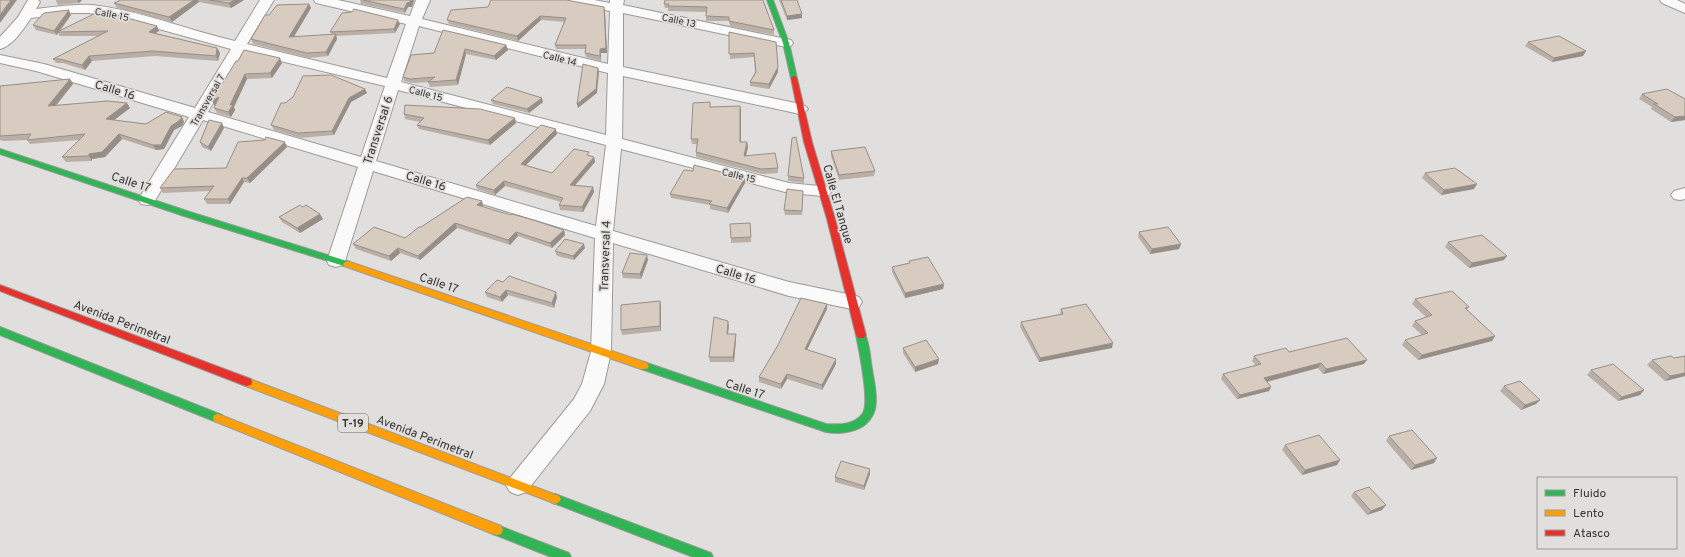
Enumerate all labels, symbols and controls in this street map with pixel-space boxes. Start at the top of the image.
street label: Calle 15 [93,6,130,25]
street label: Calle 13 [660,12,697,31]
street label: Calle 14 [541,49,578,70]
street label: Transversal 7 [188,72,228,129]
street label: Calle 16 [93,77,137,105]
street label: Calle 15 [407,84,444,105]
street label: Transversal 6 [360,94,398,167]
street label: Calle El Tanque [818,163,856,246]
street label: Calle 15 [720,166,757,187]
street label: Calle 16 [404,168,448,196]
street label: Calle 17 [109,169,152,197]
street label: Transversal 4 [597,220,615,292]
street label: Calle 16 [714,261,758,289]
street label: Calle 17 [417,270,460,298]
street label: Avenida Perimetral [71,297,172,349]
street label: Calle 17 [723,376,766,404]
street label: Avenida Perimetral [374,412,475,464]
road number: T-19 [338,414,368,432]
legend [1537,477,1677,549]
text: Fluido [1573,486,1606,502]
text: Lento [1573,506,1604,522]
text: Atasco [1573,526,1610,542]

